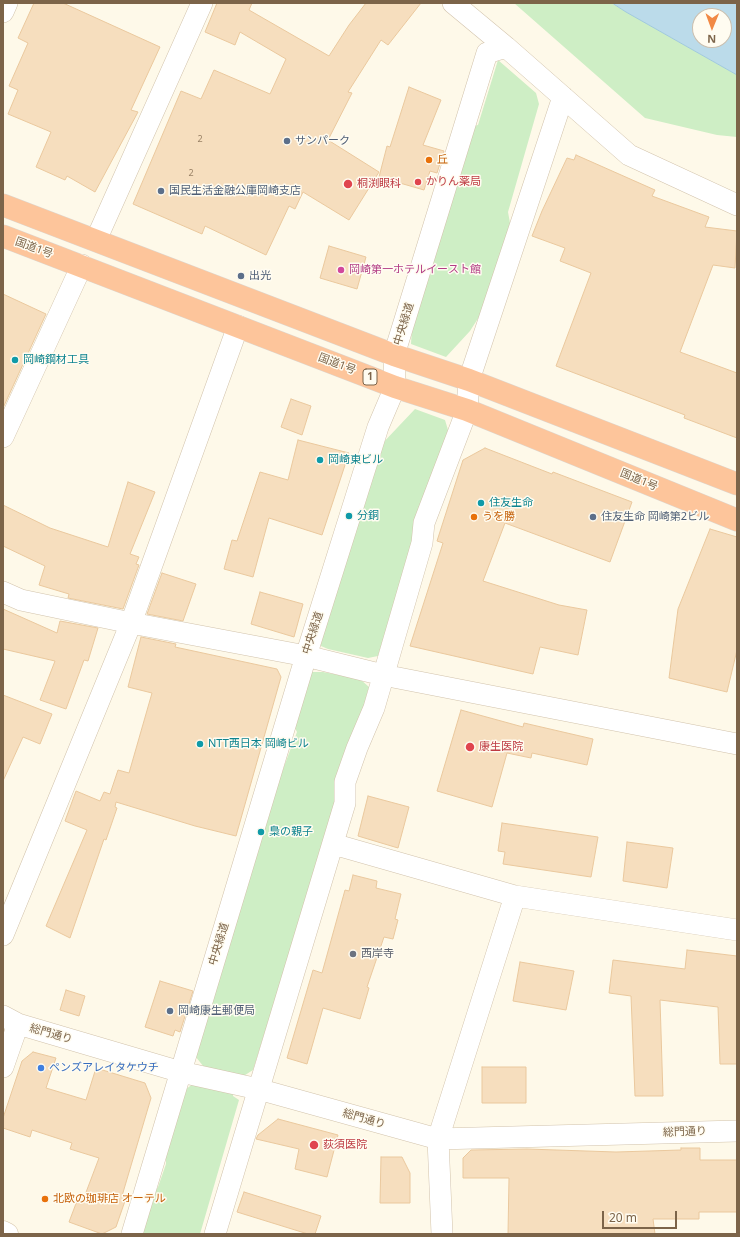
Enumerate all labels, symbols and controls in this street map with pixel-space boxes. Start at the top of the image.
north arrow [692,8,732,48]
text: N [707,32,716,47]
house number: 2 [197,134,203,144]
place label: サンパーク [295,134,350,148]
marker: サンパーク [282,136,292,146]
place label: 丘 [437,153,448,167]
marker: 丘 [424,155,434,165]
house number: 2 [188,168,194,178]
place label: かりん薬局 [426,175,481,189]
place label: 桐渕眼科 [357,177,401,191]
marker: かりん薬局 [413,177,423,187]
marker: 桐渕眼科 [342,178,354,190]
place label: 国民生活金融公庫岡崎支店 [169,184,301,198]
marker: 国民生活金融公庫岡崎支店 [156,186,166,196]
street label: 国道1号 [13,235,55,261]
place label: 岡崎第一ホテルイースト館 [349,263,481,277]
marker: 岡崎第一ホテルイースト館 [336,265,346,275]
place label: 出光 [249,269,271,283]
marker: 出光 [236,271,246,281]
street label: 中央緑道 [391,301,417,347]
street label: 国道1号 [316,351,358,377]
place label: 岡崎鋼材工具 [23,353,89,367]
marker: 岡崎鋼材工具 [10,355,20,365]
road number: 1 [363,369,377,385]
place label: 岡崎東ビル [328,453,383,467]
marker: 岡崎東ビル [315,455,325,465]
street label: 国道1号 [618,467,660,493]
place label: 住友生命 [489,496,533,510]
marker: 住友生命 [476,498,486,508]
place label: 分銅 [357,509,379,523]
place label: うを勝 [482,510,515,524]
place label: 住友生命 岡崎第2ビル [601,510,709,524]
marker: 分銅 [344,511,354,521]
marker: うを勝 [469,512,479,522]
marker: 住友生命 岡崎第2ビル [588,512,598,522]
street label: 中央緑道 [300,610,326,656]
place label: NTT西日本 岡崎ビル [208,737,309,751]
marker: NTT西日本 岡崎ビル [195,739,205,749]
place label: 康生医院 [479,740,523,754]
marker: 康生医院 [464,741,476,753]
place label: 梟の親子 [269,825,313,839]
marker: 梟の親子 [256,827,266,837]
street label: 中央緑道 [206,921,232,967]
place label: 西岸寺 [361,947,394,961]
marker: 西岸寺 [348,949,358,959]
place label: 岡崎康生郵便局 [178,1004,255,1018]
marker: 岡崎康生郵便局 [165,1006,175,1016]
street label: 総門通り [28,1022,74,1046]
place label: ペンズアレイタケウチ [49,1061,159,1075]
marker: ペンズアレイタケウチ [36,1063,46,1073]
street label: 総門通り [341,1107,387,1131]
street label: 総門通り [663,1125,707,1139]
place label: 荻須医院 [323,1138,367,1152]
marker: 荻須医院 [308,1139,320,1151]
place label: 北欧の珈琲店 オーテル [53,1192,166,1206]
marker: 北欧の珈琲店 オーテル [40,1194,50,1204]
scale bar [604,1203,679,1229]
text: 20 m [609,1209,637,1226]

